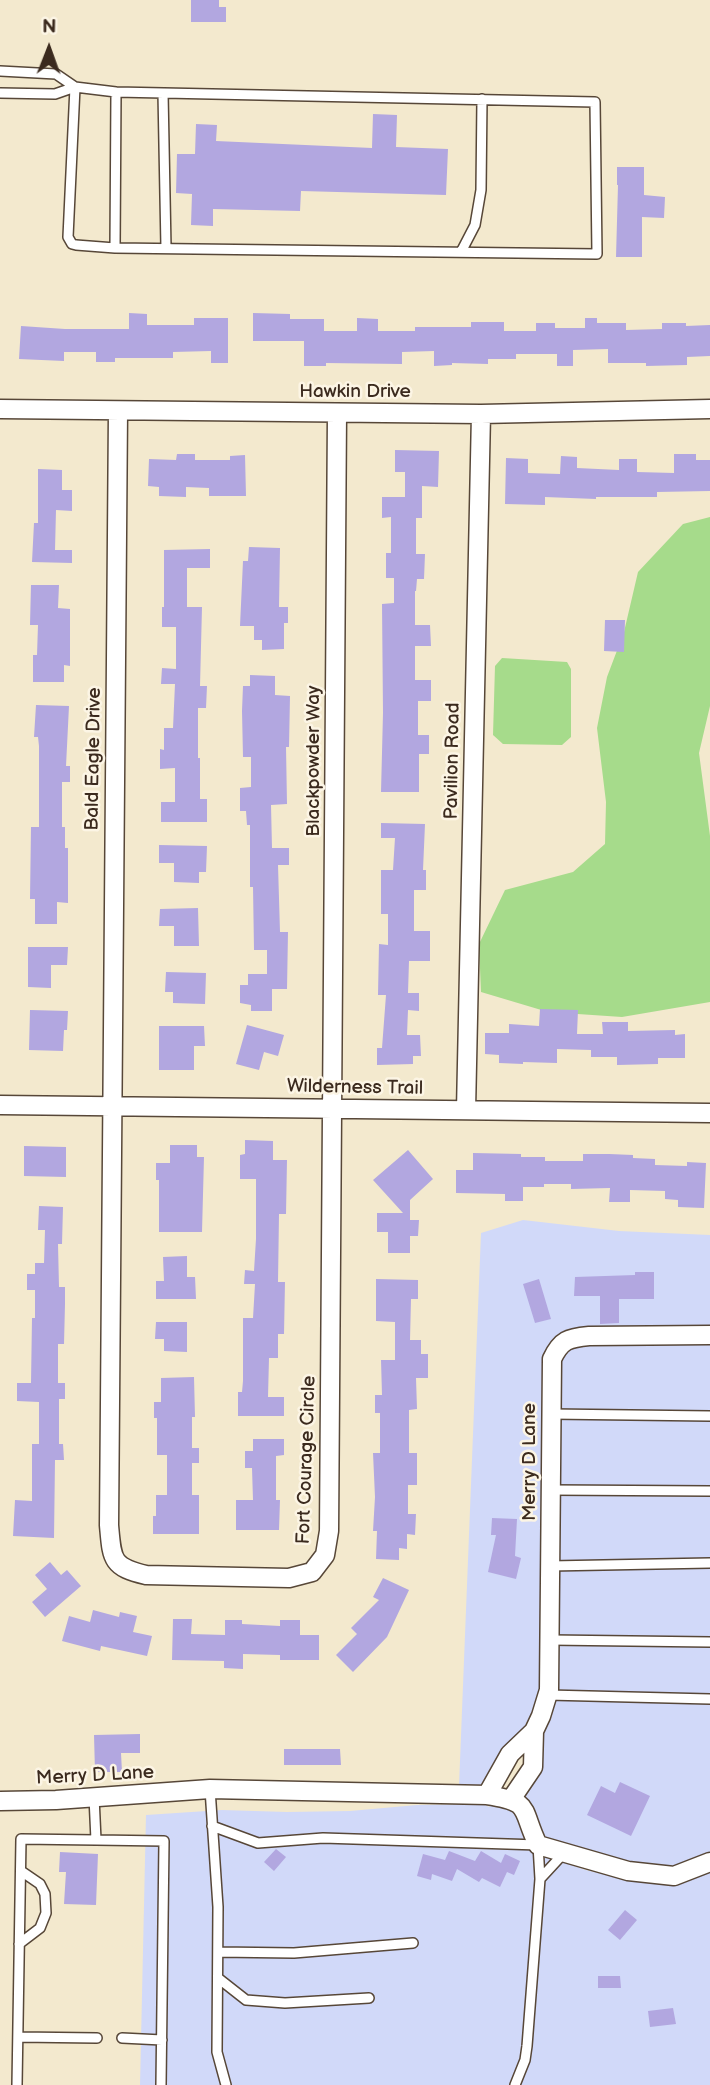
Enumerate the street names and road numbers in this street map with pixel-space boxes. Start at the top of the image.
street label: Hawkin Drive [299,381,411,403]
street label: Blackpowder Way [303,685,325,837]
street label: Bald Eagle Drive [81,687,107,831]
street label: Pavilion Road [441,702,465,820]
street label: Wilderness Trail [287,1075,423,1101]
street label: Fort Courage Circle [293,1375,321,1545]
street label: Merry D Lane [519,1403,541,1521]
street label: Merry D Lane [35,1762,155,1790]

